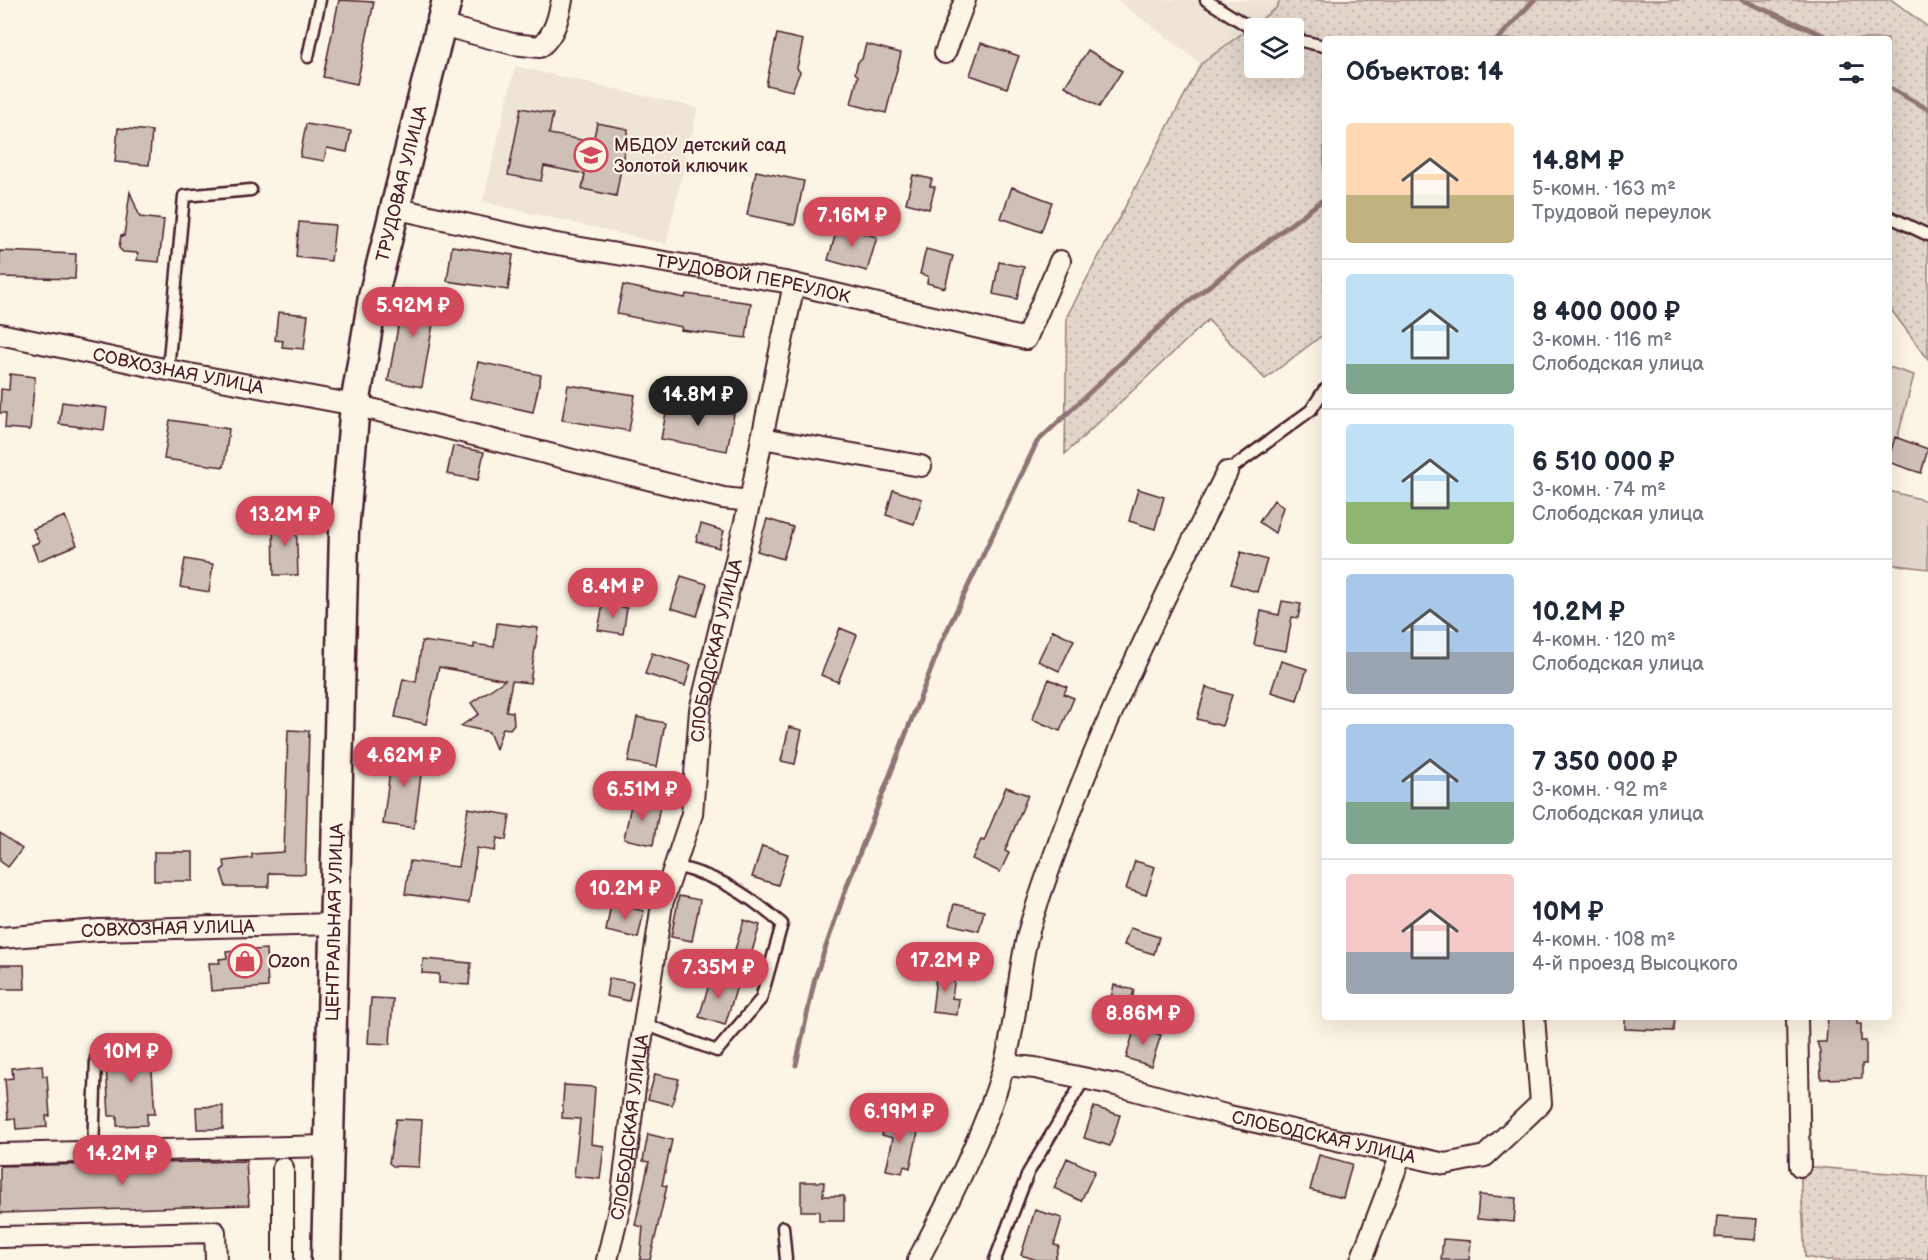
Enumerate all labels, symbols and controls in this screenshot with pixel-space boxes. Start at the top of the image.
map controls [1244,18,1304,78]
button: layers [1244,18,1304,78]
icon: filters [1835,56,1868,89]
text: Объектов: 14 [1346,57,1503,88]
street label: ТРУДОВАЯ УЛИЦА [372,103,431,264]
place label: МБДОУ детский сад Золотой ключик [614,135,786,177]
school or university icon: МБДОУ детский сад Золотой ключик [573,137,609,173]
text: 14.8M ₽ [1532,146,1624,177]
icon: home [1394,147,1466,219]
text: 5-комн. · 163 m² [1532,177,1676,201]
pin: 7.16M ₽ [797,197,907,248]
text: Трудовой переулок [1532,201,1711,225]
text: 7.16M ₽ [817,204,887,228]
street label: ТРУДОВОЙ ПЕРЕУЛОК [654,251,853,308]
pin: 5.92M ₽ [358,287,468,338]
text: 5.92M ₽ [376,294,450,318]
text: 8 400 000 ₽ [1532,297,1680,328]
icon: home [1394,298,1466,370]
text: 3-комн. · 116 m² [1532,328,1672,352]
street label: СОВХОЗНАЯ УЛИЦА [91,344,265,399]
text: Слободская улица [1532,352,1704,376]
pin: 14.8M ₽ [643,376,753,427]
text: 14.8M ₽ [663,383,733,407]
text: 6 510 000 ₽ [1532,447,1675,478]
icon: home [1394,448,1466,520]
text: 3-комн. · 74 m² [1532,478,1666,502]
pin: 13.2M ₽ [230,496,340,547]
text: Слободская улица [1532,502,1704,526]
text: 13.2M ₽ [250,503,320,527]
street label: СЛОБОДСКАЯ УЛИЦА [688,557,747,743]
pin: 8.4M ₽ [564,568,662,619]
text: 8.4M ₽ [582,575,644,599]
text: 10.2M ₽ [1532,597,1625,628]
icon: home [1394,598,1466,670]
text: 4-комн. · 120 m² [1532,628,1676,652]
text: Слободская улица [1532,652,1704,676]
pin: 4.62M ₽ [349,737,459,788]
text: 4.62M ₽ [367,744,441,768]
text: 7 350 000 ₽ [1532,747,1678,778]
icon: home [1394,748,1466,820]
pin: 6.51M ₽ [587,771,697,822]
text: 6.51M ₽ [607,778,677,802]
text: 3-комн. · 92 m² [1532,778,1668,802]
text: Слободская улица [1532,802,1704,826]
street label: ЦЕНТРАЛЬНАЯ УЛИЦА [322,823,348,1021]
pin: 10.2M ₽ [570,870,680,921]
text: 10.2M ₽ [589,877,661,901]
text: 10M ₽ [1532,897,1604,928]
icon: home [1394,898,1466,970]
street label: СОВХОЗНАЯ УЛИЦА [80,916,255,942]
text: 4-комн. · 108 m² [1532,928,1675,952]
pin: 17.2M ₽ [890,942,1000,993]
shop icon: Ozon [227,943,263,979]
pin: 7.35M ₽ [663,949,773,1000]
text: 17.2M ₽ [910,949,980,973]
place label: Ozon [268,951,310,972]
text: 4-й проезд Высоцкого [1532,952,1738,976]
text: 7.35M ₽ [682,956,754,980]
pin: 8.86M ₽ [1088,995,1198,1046]
text: 8.86M ₽ [1106,1002,1180,1026]
pin: 10M ₽ [89,1033,173,1084]
street label: СЛОБОДСКАЯ УЛИЦА [607,1033,653,1222]
text: 10M ₽ [103,1040,159,1064]
pin: 6.19M ₽ [844,1093,954,1144]
text: 6.19M ₽ [864,1100,934,1124]
street label: СЛОБОДСКАЯ УЛИЦА [1230,1107,1417,1168]
pin: 14.2M ₽ [67,1135,177,1186]
text: 14.2M ₽ [87,1142,157,1166]

